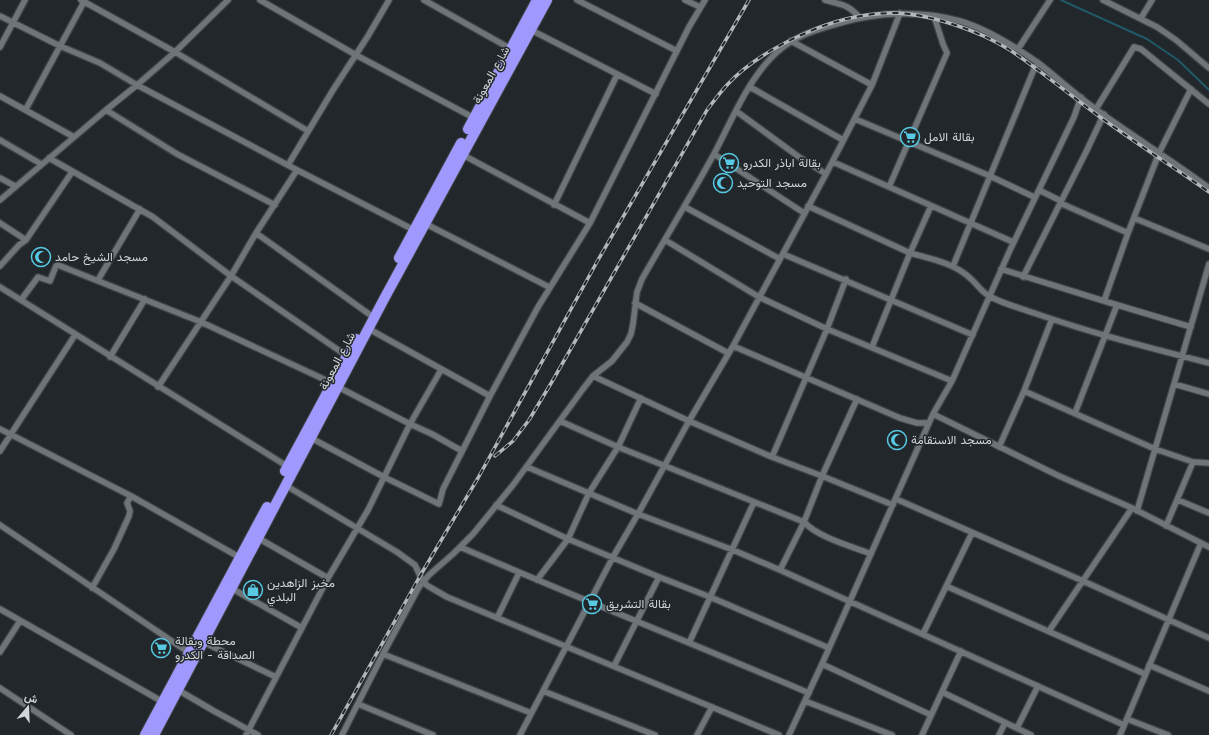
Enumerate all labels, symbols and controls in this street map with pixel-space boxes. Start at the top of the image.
street label: شارع المعونة [470,44,514,107]
supermarket icon: بقالة الامل [899,126,921,148]
place label: بقالة الامل [924,130,974,145]
supermarket icon: بقالة اباذر الكدرو [718,152,740,174]
place label: بقالة اباذر الكدرو [743,156,821,171]
mosque icon: مسجد التوحيد [712,172,734,194]
place label: مسجد التوحيد [737,176,807,191]
mosque icon: مسجد الشيخ حامد [30,246,52,268]
place label: مسجد الشيخ حامد [55,250,148,266]
street label: شارع المعونة [316,330,360,393]
mosque icon: مسجد الاستقامة [886,429,908,451]
place label: مسجد الاستقامة [911,433,992,447]
place label: مخبز الزاهدين البلدي [267,576,335,607]
shop icon: مخبز الزاهدين البلدي [242,579,264,601]
supermarket icon: بقالة التشريق [581,593,603,615]
place label: بقالة التشريق [606,597,671,612]
place label: محطة وبقالة الصداقة - الكدرو [175,634,255,663]
supermarket icon: محطة وبقالة الصداقة - الكدرو [150,637,172,659]
north arrow [8,687,48,727]
text: ش [23,690,39,706]

